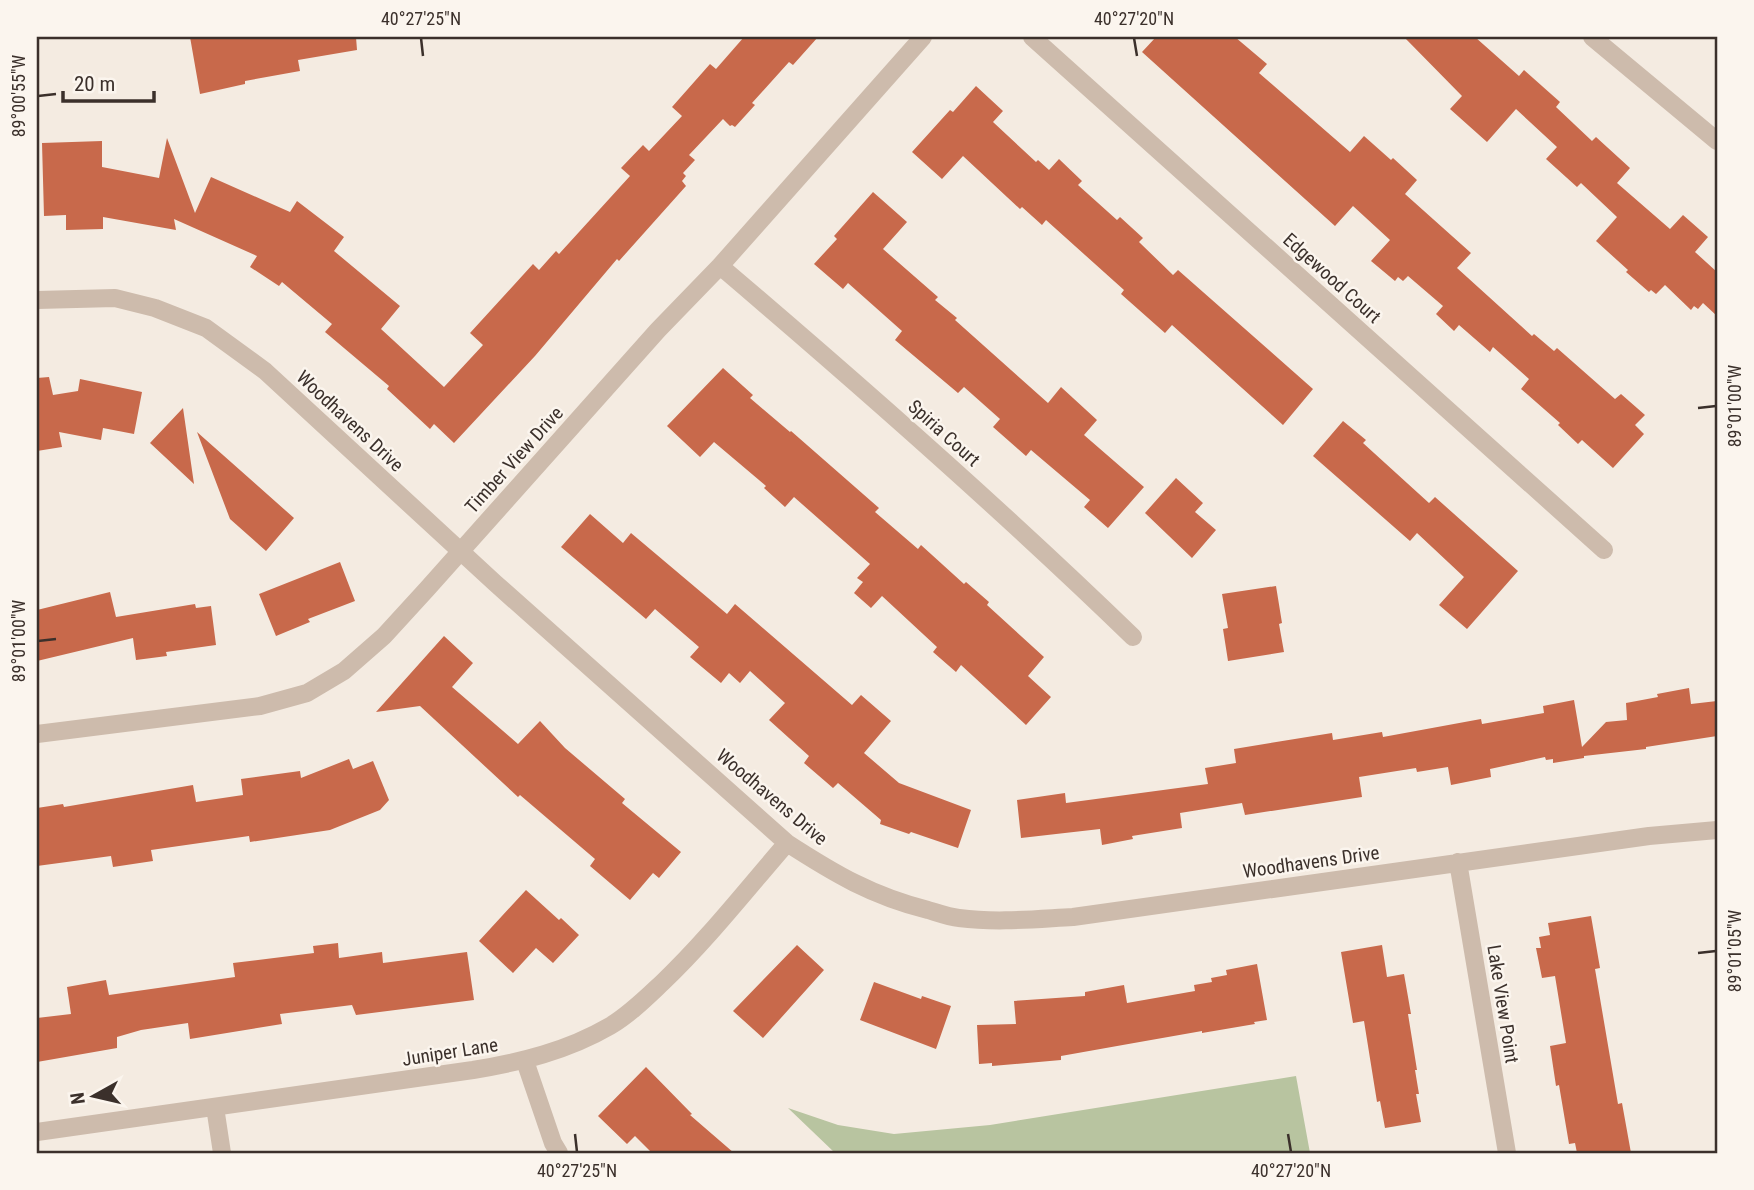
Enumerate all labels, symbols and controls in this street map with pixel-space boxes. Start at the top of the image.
text: 40°27'25"N [381,8,461,29]
text: 40°27'20"N [1094,8,1174,29]
text: 89°00'55"W [8,54,29,137]
scale bar [63,60,154,104]
text: 20 m [74,72,115,96]
street label: Edgewood Court [1278,228,1386,328]
text: 89°01'00"W [1724,364,1745,447]
street label: Woodhavens Drive [292,366,408,476]
street label: Spiria Court [903,395,985,471]
street label: Timber View Drive [460,402,568,518]
text: 89°01'00"W [8,599,29,682]
street label: Woodhavens Drive [712,744,832,850]
street label: Woodhavens Drive [1241,841,1381,883]
text: 89°01'05"W [1724,909,1745,992]
street label: Lake View Point [1482,943,1524,1065]
street label: Juniper Lane [400,1033,500,1071]
north arrow [60,1060,130,1130]
text: N [65,1091,90,1106]
text: 40°27'25"N [537,1160,617,1181]
text: 40°27'20"N [1251,1160,1331,1181]

